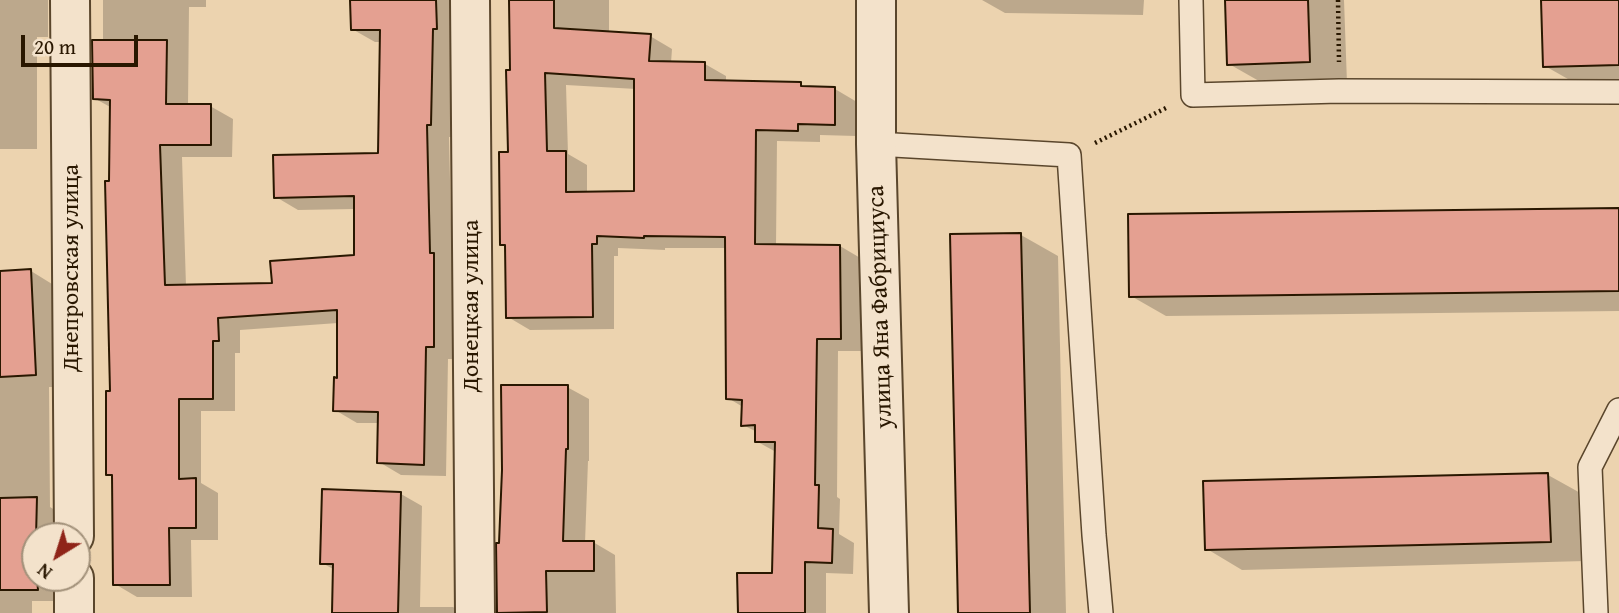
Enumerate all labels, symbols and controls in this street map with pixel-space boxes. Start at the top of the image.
scale bar [24,21,142,65]
text: 20 m [34,31,76,62]
street label: Днепровская улица [58,164,86,372]
street label: улица Яна Фабрициуса [862,185,900,429]
street label: Донецкая улица [458,220,486,392]
north arrow [21,522,91,592]
text: N [31,557,58,587]

